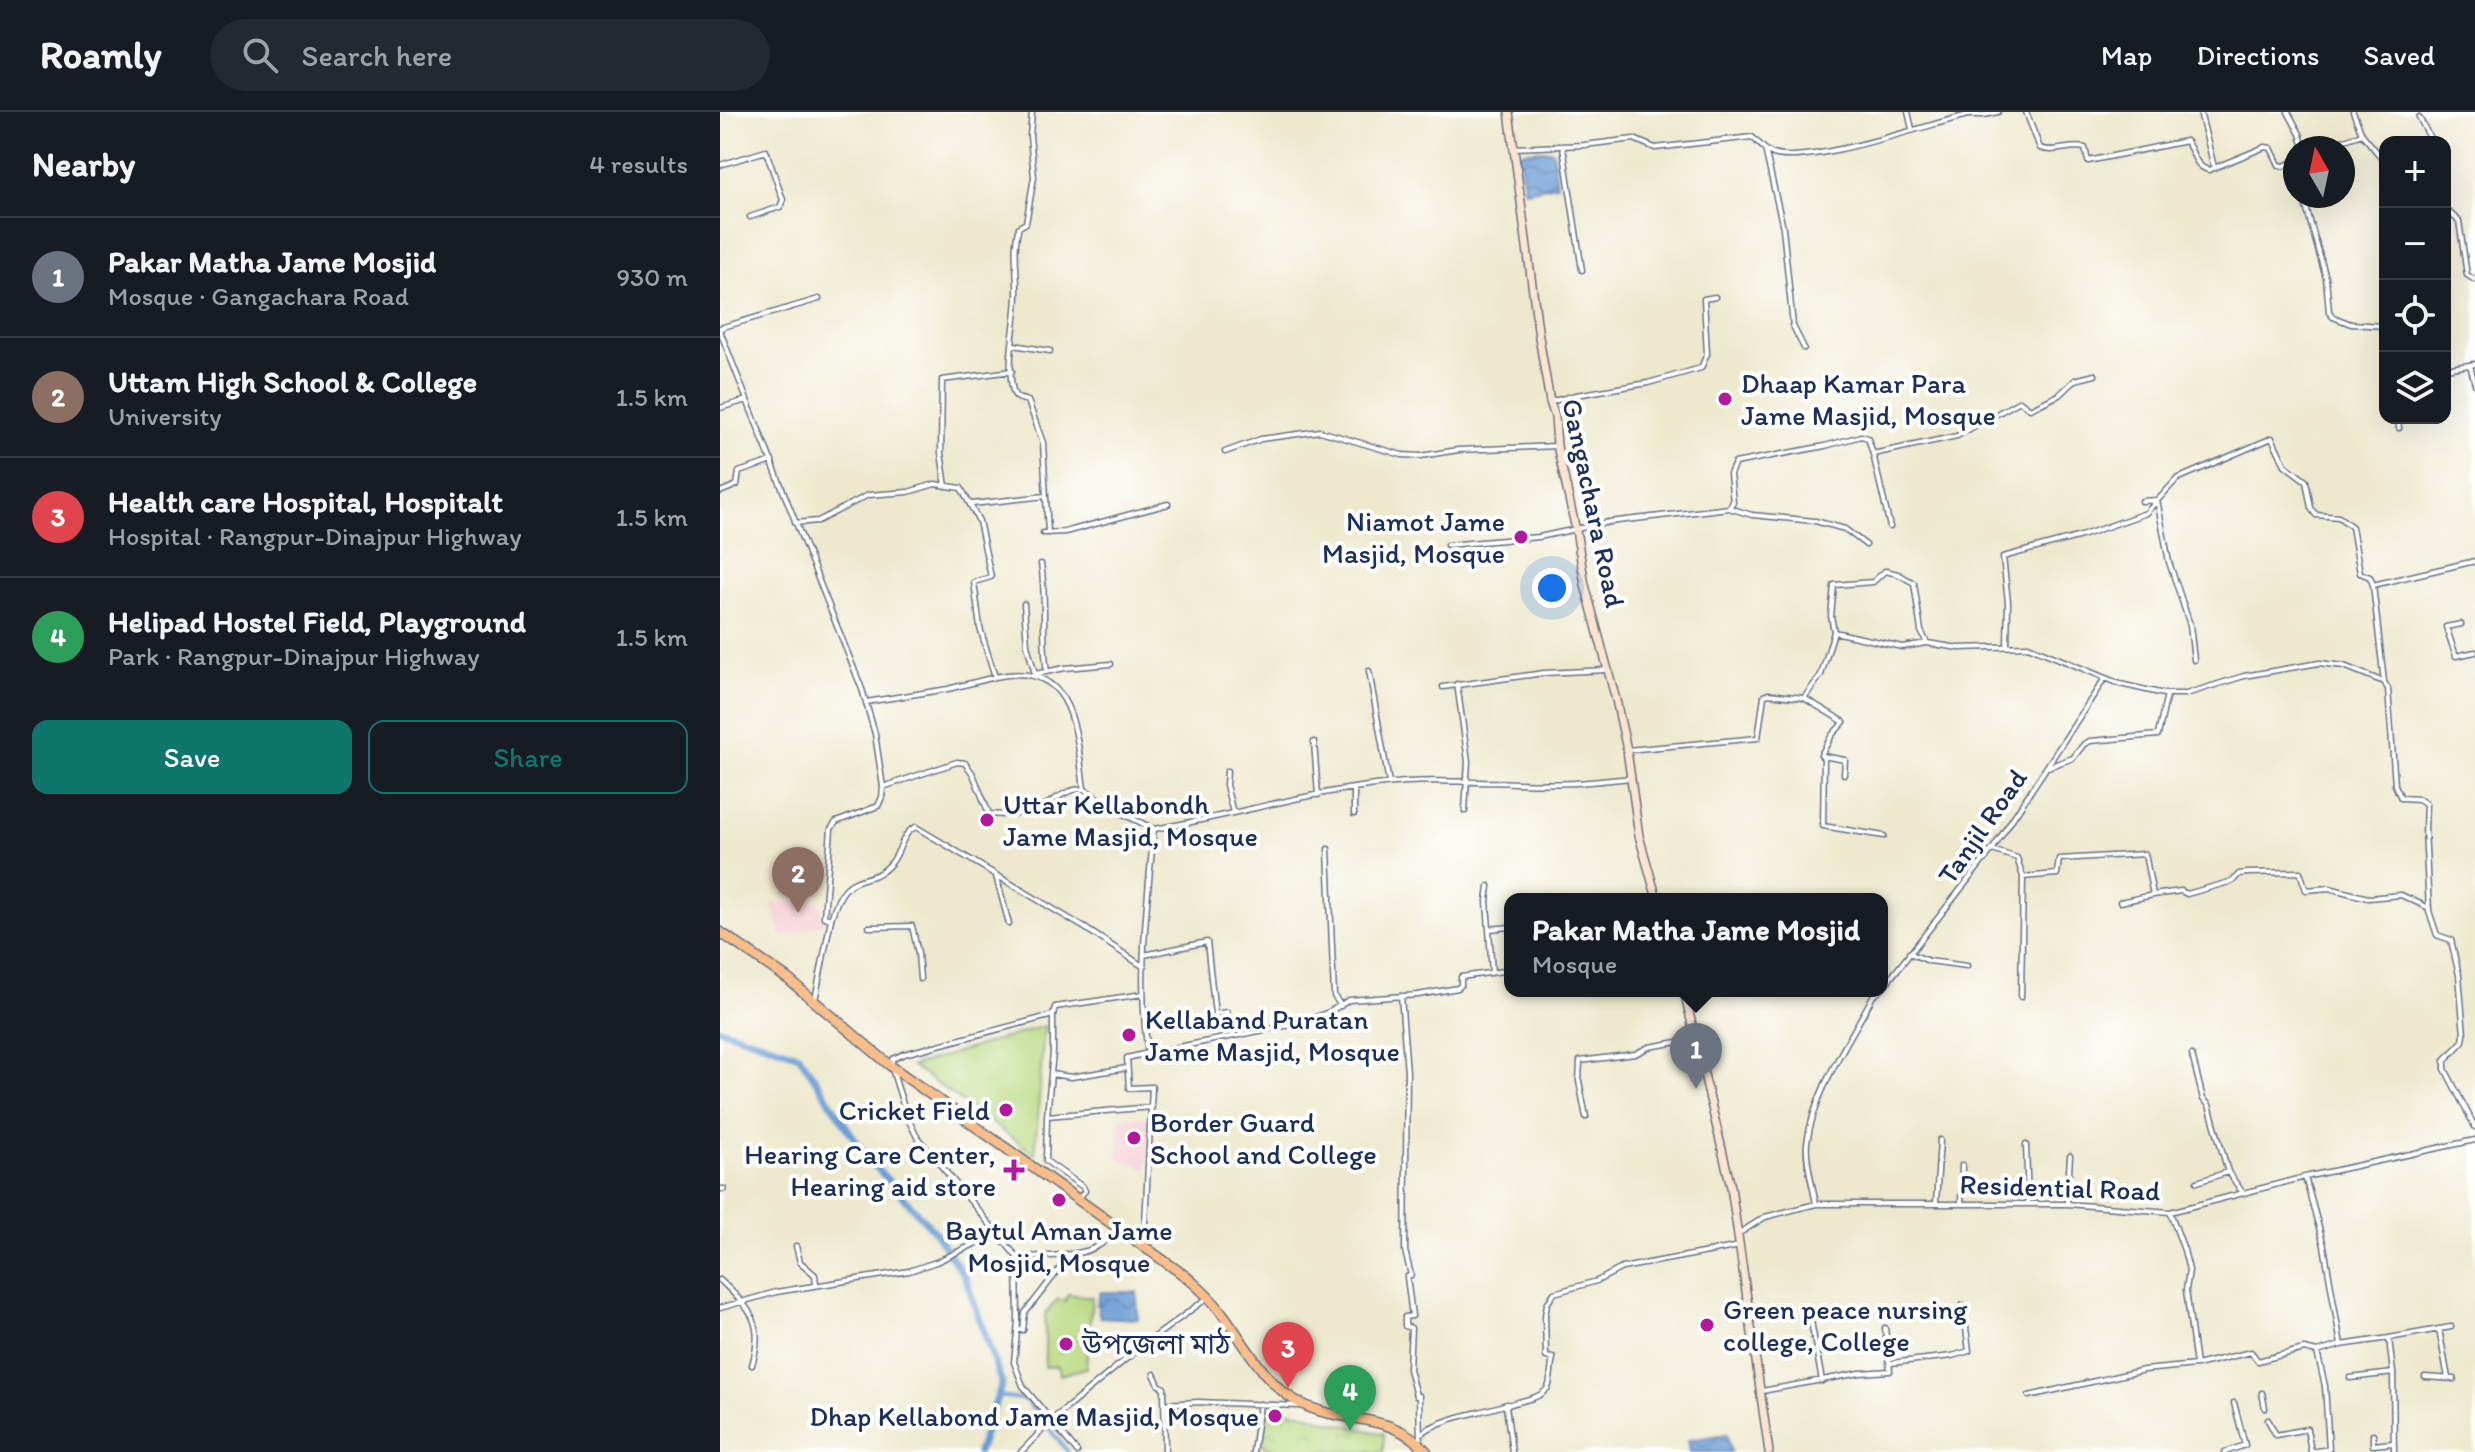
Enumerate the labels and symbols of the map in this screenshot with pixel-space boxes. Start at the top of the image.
north arrow [2283,136,2355,208]
place label: Dhaap Kamar Para Jame Masjid, Mosque [1741,366,1996,432]
marker: Dhaap Kamar Para Jame Masjid, Mosque [1716,390,1734,408]
street label: Gangachara Road [1555,395,1633,611]
place label: Niamot Jame Masjid, Mosque [1322,504,1505,570]
marker: Niamot Jame Masjid, Mosque [1512,528,1530,546]
your location [1532,568,1572,608]
street label: Tanjil Road [1930,761,2034,890]
place label: Uttar Kellabondh Jame Masjid, Mosque [1003,787,1258,853]
marker: Uttar Kellabondh Jame Masjid, Mosque [978,811,996,829]
pin: 2 [772,847,824,913]
place label: Kellaband Puratan Jame Masjid, Mosque [1145,1002,1400,1068]
pin: 1 [1670,1023,1722,1089]
marker: Kellaband Puratan Jame Masjid, Mosque [1120,1026,1138,1044]
place label: Cricket Field [839,1093,990,1127]
marker: Cricket Field [997,1101,1015,1119]
place label: Border Guard School and College [1150,1105,1377,1171]
marker: Border Guard School and College [1125,1129,1143,1147]
place label: Hearing Care Center, Hearing aid store [744,1137,996,1203]
marker: Hearing Care Center, Hearing aid store [1003,1159,1025,1181]
street label: Residential Road [1959,1167,2161,1207]
marker: Baytul Aman Jame Mosjid, Mosque [1050,1191,1068,1209]
place label: Baytul Aman Jame Mosjid, Mosque [945,1213,1173,1279]
place label: Green peace nursing college, College [1723,1292,1968,1358]
marker: Green peace nursing college, College [1698,1316,1716,1334]
pin: 3 [1262,1322,1314,1388]
place label: উপজেলা মাঠ [1081,1327,1231,1361]
marker: উপজেলা মাঠ [1057,1335,1075,1353]
pin: 4 [1324,1365,1376,1431]
place label: Dhap Kellabond Jame Masjid, Mosque [809,1399,1259,1433]
marker: Dhap Kellabond Jame Masjid, Mosque [1266,1407,1284,1425]

